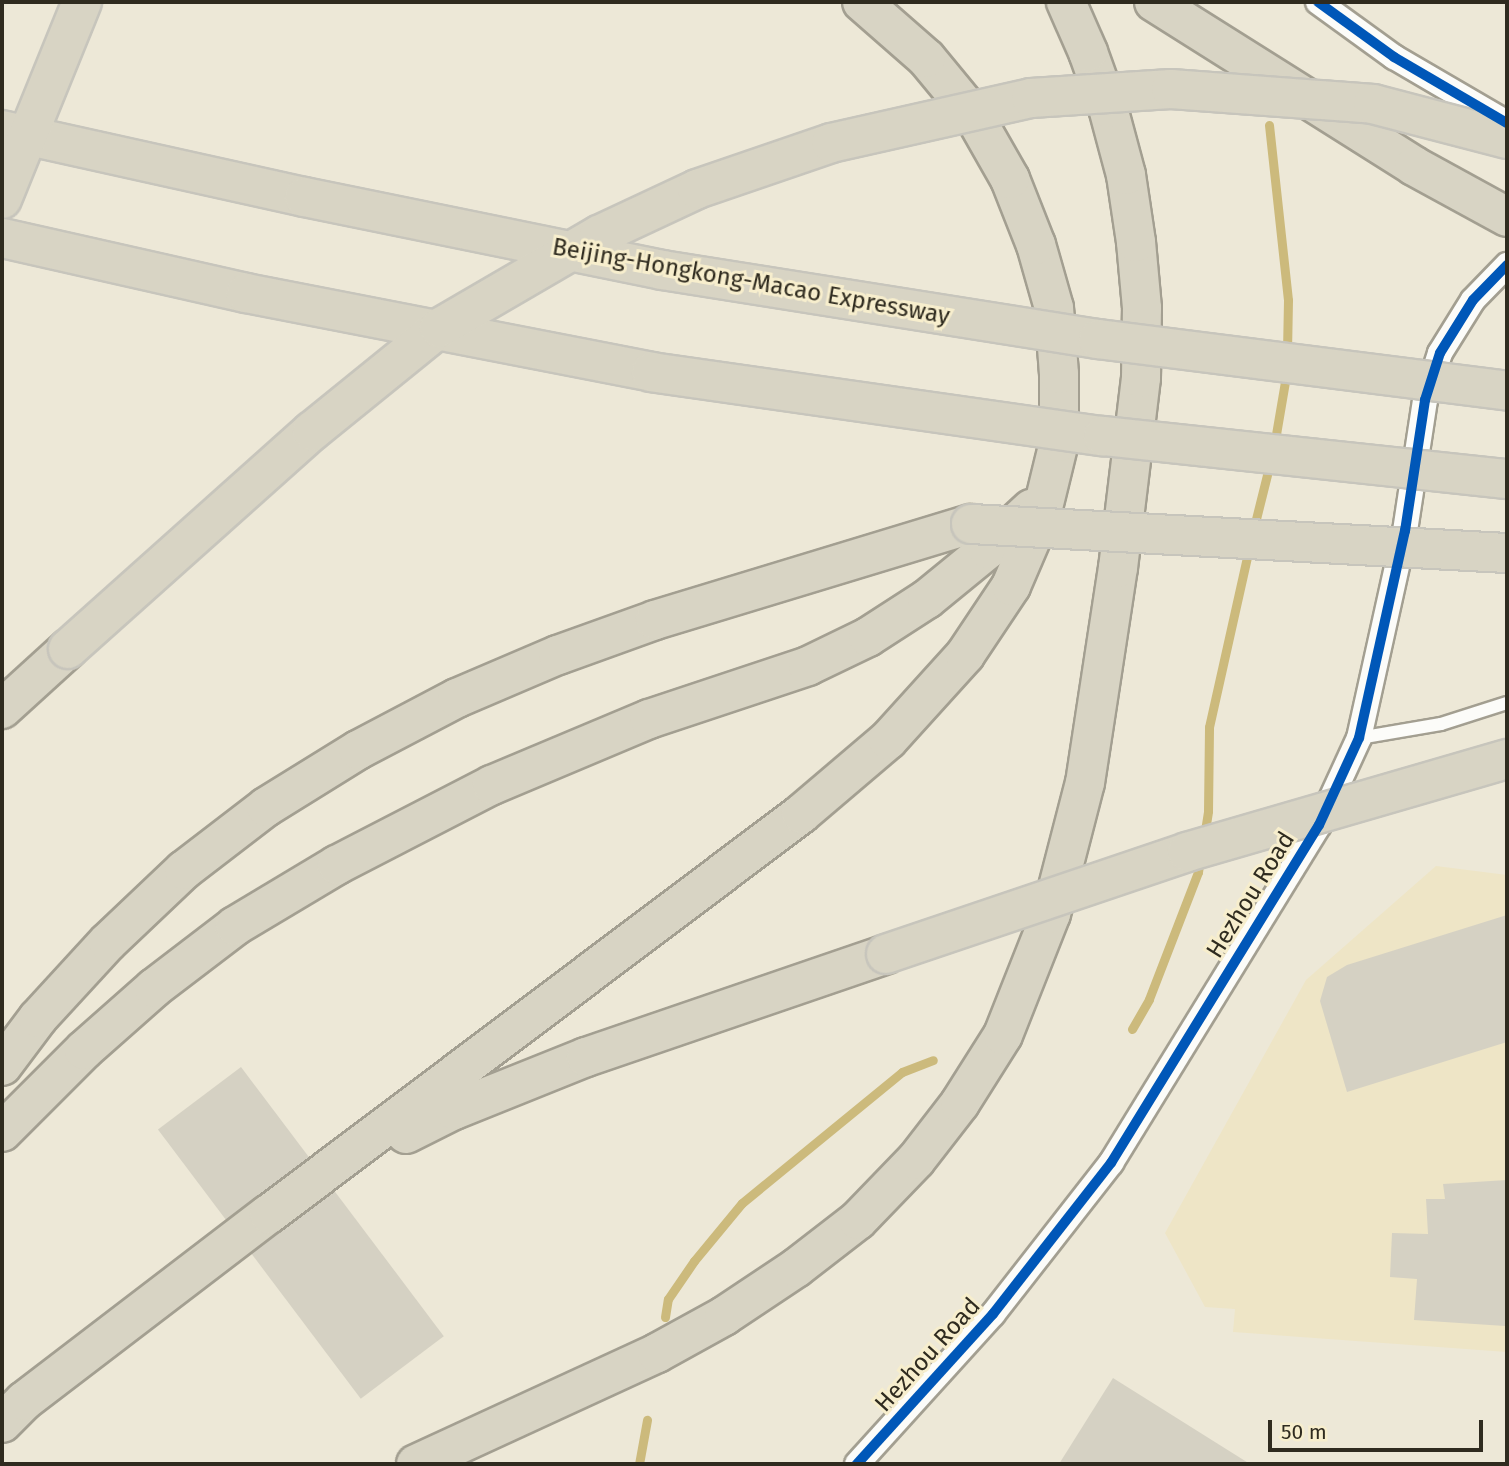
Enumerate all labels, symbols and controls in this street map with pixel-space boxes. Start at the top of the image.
street label: Beijing-Hongkong-Macao Expressway [550,233,952,331]
street label: Hezhou Road [1201,827,1301,963]
street label: Hezhou Road [869,1292,987,1418]
scale bar [1271,1406,1486,1450]
text: 50 m [1281,1419,1327,1445]

